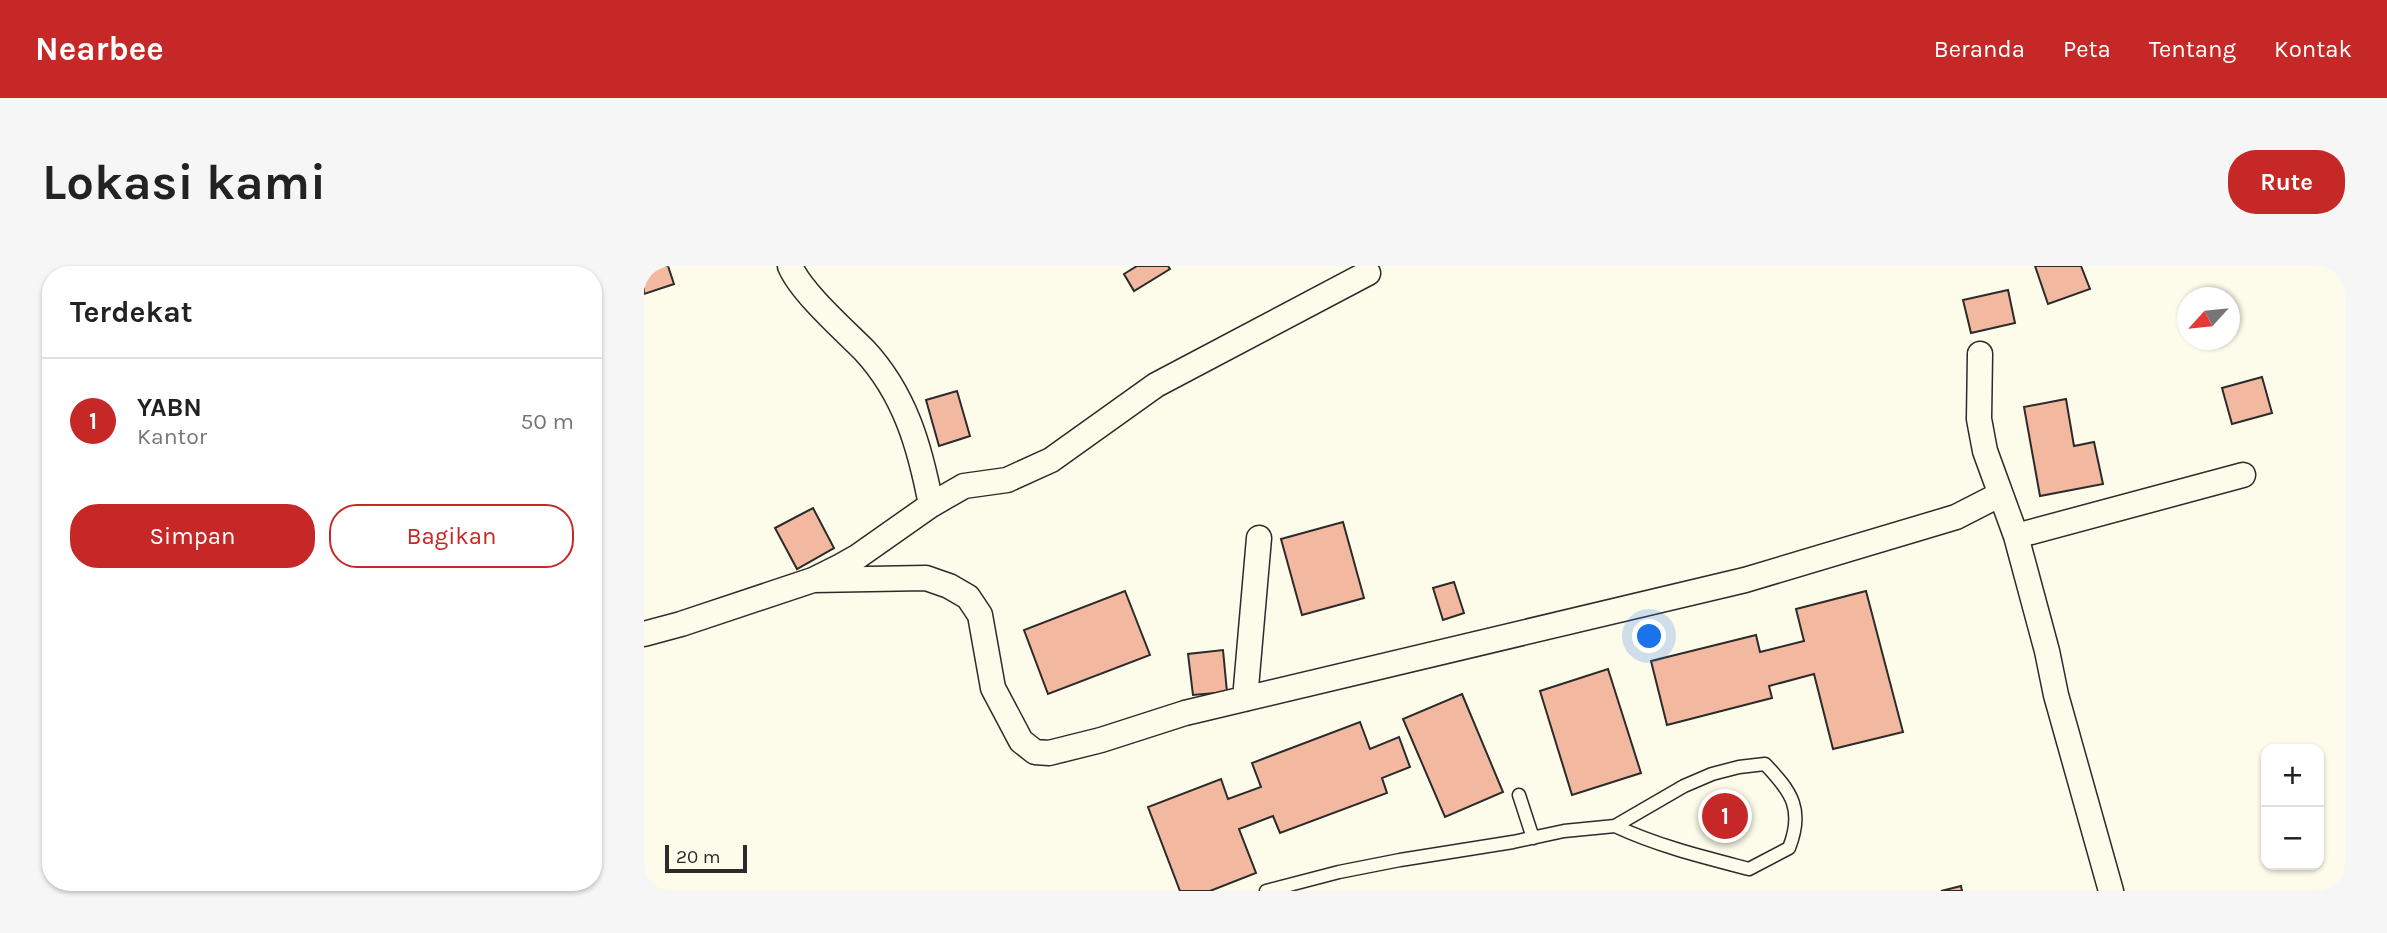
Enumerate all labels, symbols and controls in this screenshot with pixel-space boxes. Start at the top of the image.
text: Nearbee [35,30,164,68]
text: Beranda [1934,35,2025,63]
text: Peta [2063,35,2111,63]
text: Tentang [2149,35,2236,63]
text: Kontak [2274,35,2352,63]
button: Rute [2228,150,2345,214]
text: Lokasi kami [42,154,326,211]
north arrow [2177,287,2240,350]
text: Terdekat [70,294,193,330]
text: YABN [137,392,202,423]
text: 1 [89,408,97,435]
text: 50 m [520,408,574,435]
text: Kantor [137,423,207,450]
button: Simpan [70,504,315,568]
button: Bagikan [329,504,574,568]
your location [1632,619,1666,653]
map controls [2261,744,2324,870]
button: + [2261,744,2324,807]
pin: 1 [1702,790,1748,842]
button: − [2261,807,2324,870]
scale bar [665,842,747,874]
text: 20 m [676,846,721,868]

